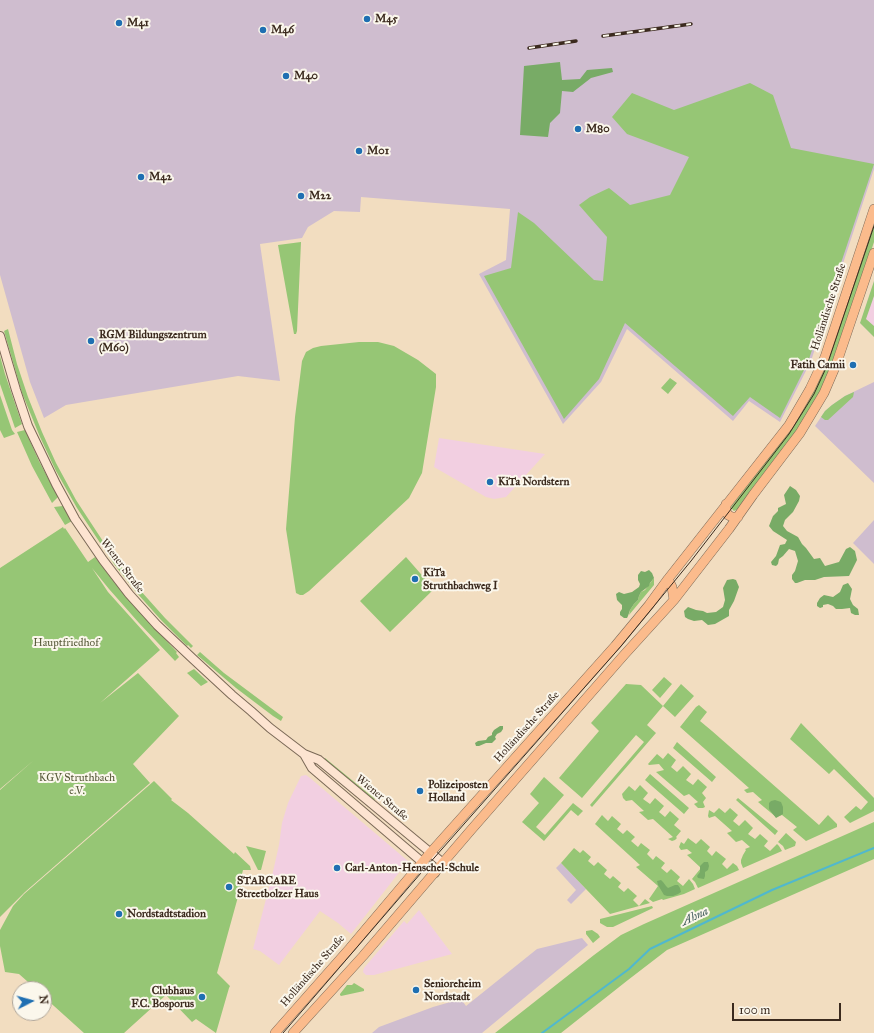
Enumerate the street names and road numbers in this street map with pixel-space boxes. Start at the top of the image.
street label: Holländische Straße [809,262,849,352]
street label: Wiener Straße [97,536,147,596]
street label: Holländische Straße [492,689,562,765]
street label: Wiener Straße [353,772,411,824]
street label: Holländische Straße [278,932,348,1010]

